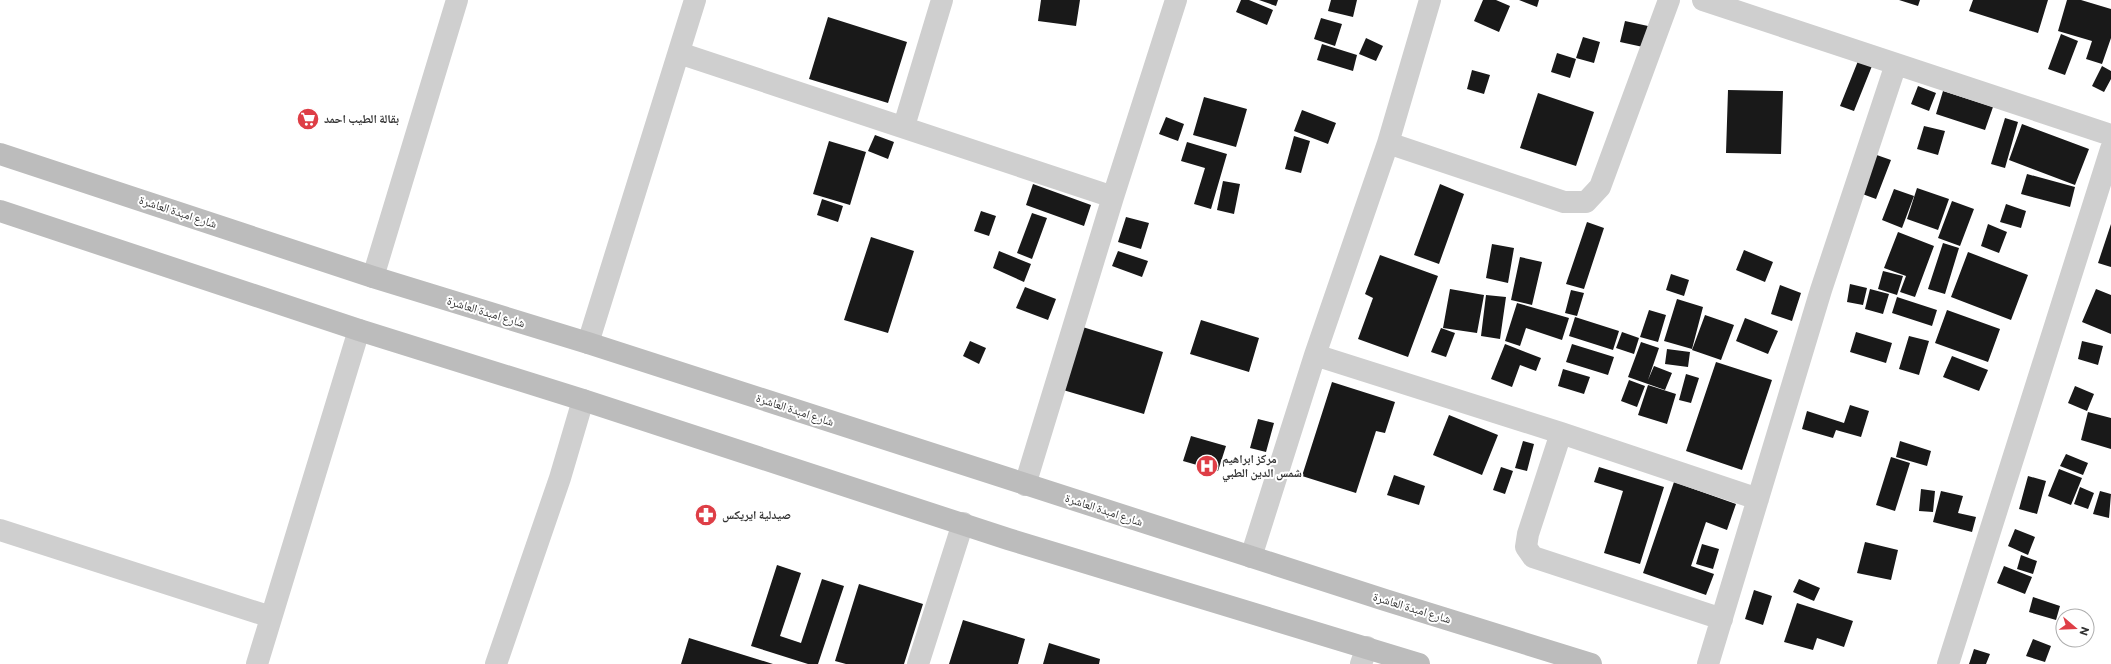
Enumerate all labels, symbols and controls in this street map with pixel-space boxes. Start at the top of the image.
supermarket icon: بقالة الطيب احمد [295,106,321,132]
place label: بقالة الطيب احمد [324,111,399,126]
street label: شارع امبدة العاشرة [137,192,219,232]
street label: شارع امبدة العاشرة [445,293,527,332]
street label: شارع امبدة العاشرة [754,390,836,430]
place label: مركز ابراهيم شمس الدين الطبي [1222,451,1302,483]
hospital icon: مركز ابراهيم شمس الدين الطبي [1194,453,1220,479]
street label: شارع امبدة العاشرة [1063,490,1145,530]
pharmacy icon: صيدلية ايريكس [693,502,719,528]
place label: صيدلية ايريكس [722,507,791,523]
street label: شارع امبدة العاشرة [1371,589,1453,628]
north arrow [2055,608,2095,648]
text: N [2077,625,2092,637]

